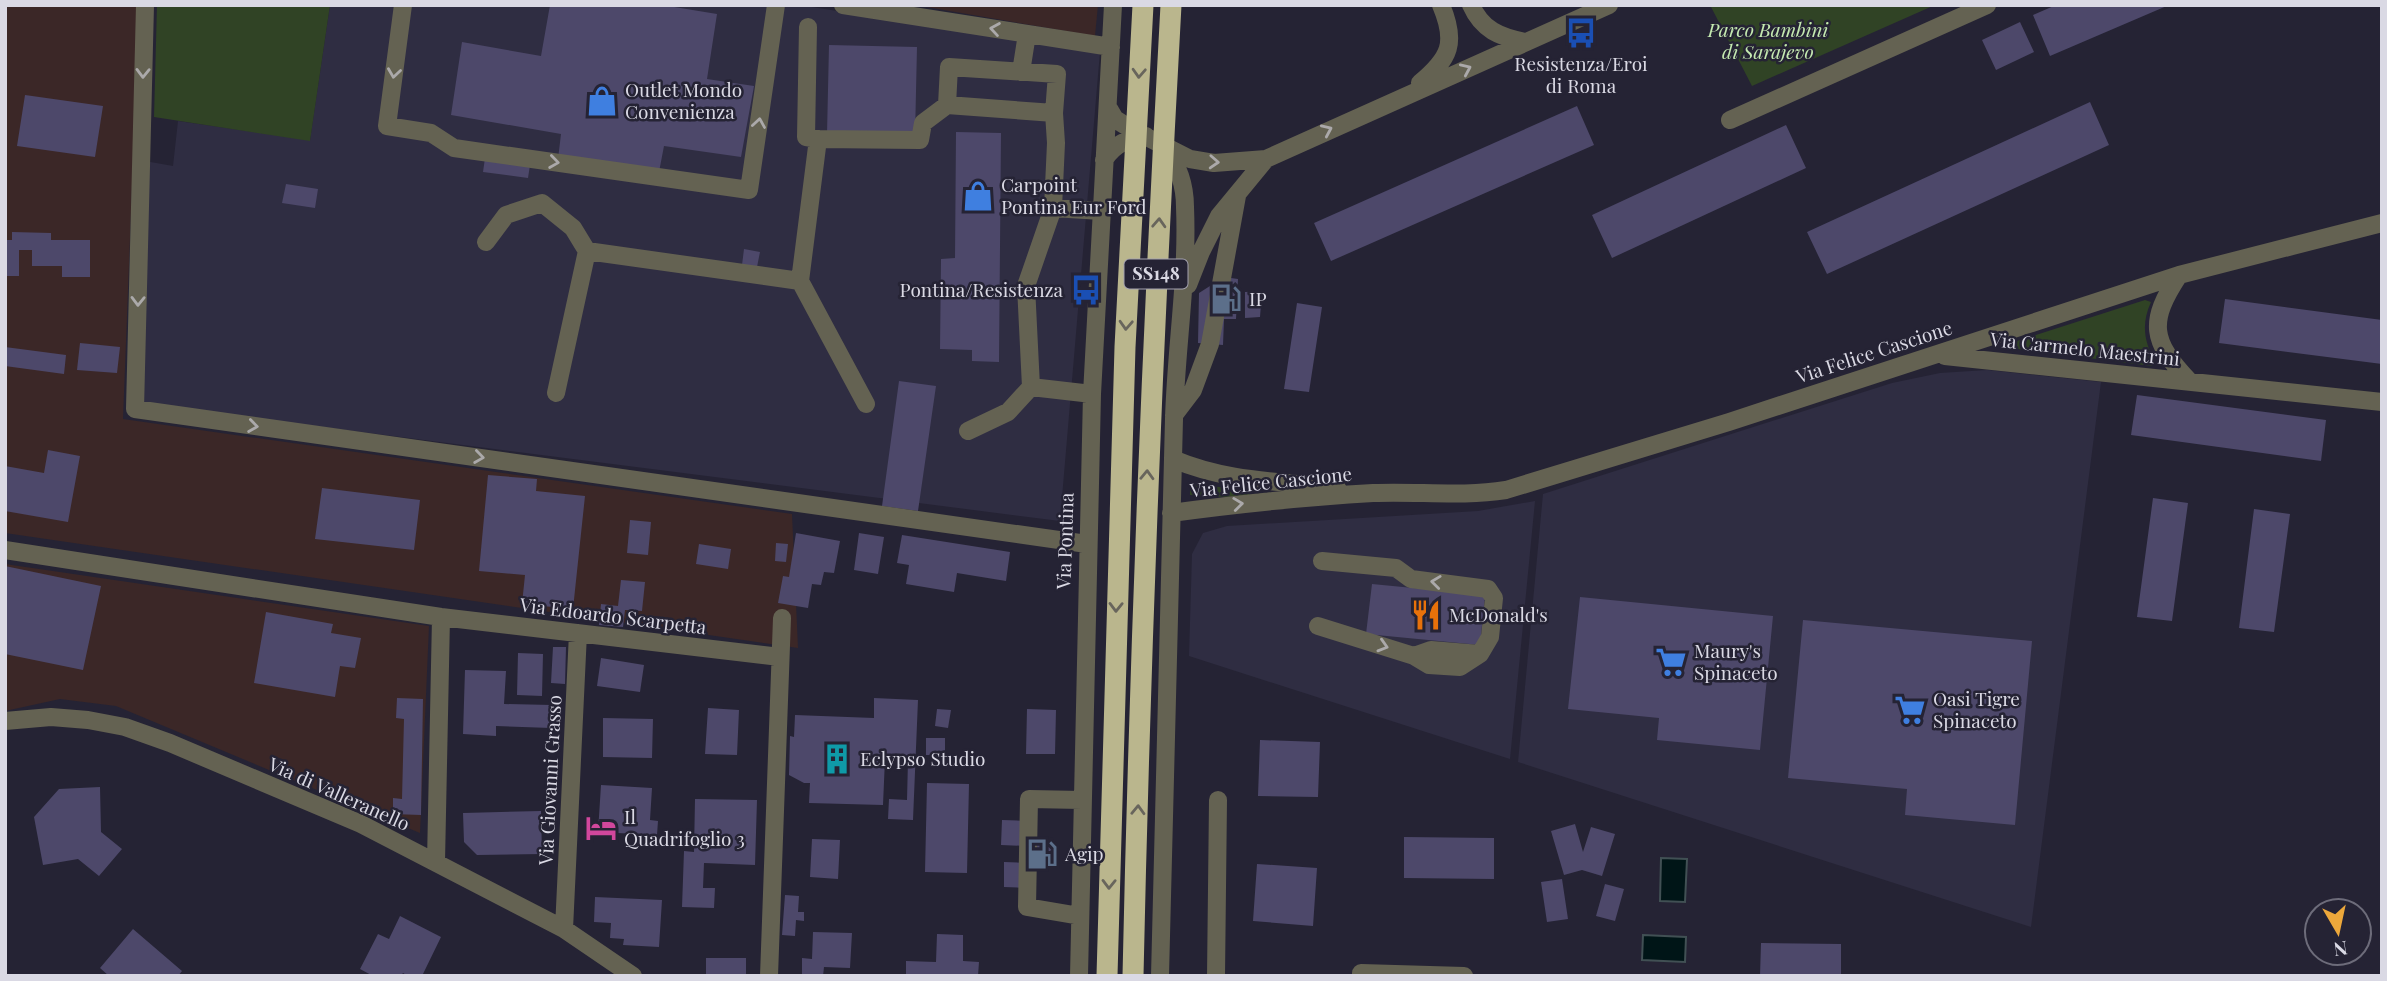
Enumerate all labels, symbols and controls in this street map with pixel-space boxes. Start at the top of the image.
bus stop icon: Resistenza/Eroi di Roma [1564,16,1598,50]
park label: Parco Bambini di Sarajevo [1707,16,1829,64]
one-way arrow [989,22,1001,37]
place label: Resistenza/Eroi di Roma [1514,50,1648,98]
one-way arrow [1459,63,1471,77]
one-way arrow [387,67,402,79]
one-way arrow [136,68,151,79]
one-way arrow [1132,68,1147,79]
place label: Outlet Mondo Convenienza [625,76,742,124]
shop icon: Outlet Mondo Convenienza [585,84,619,118]
one-way arrow [751,117,766,129]
one-way arrow [1320,124,1332,138]
one-way arrow [548,155,560,170]
one-way arrow [1209,155,1220,170]
place label: Carpoint Pontina Eur Ford [1001,171,1147,219]
shop icon: Carpoint Pontina Eur Ford [961,179,995,213]
one-way arrow [1151,217,1166,228]
road number: SS148 [1124,260,1188,288]
bus stop icon: Pontina/Resistenza [1069,273,1103,307]
place label: Pontina/Resistenza [900,276,1064,302]
fuel station icon: IP [1209,282,1243,316]
place label: IP [1249,285,1267,311]
one-way arrow [130,296,145,307]
street label: Via Felice Cascione [1791,314,1955,389]
one-way arrow [1119,320,1134,331]
street label: Via Carmelo Maestrini [1988,325,2182,371]
one-way arrow [247,418,259,433]
one-way arrow [473,450,484,465]
street label: Via Felice Cascione [1188,460,1353,503]
one-way arrow [1140,469,1155,480]
street label: Via Pontina [1049,492,1079,591]
one-way arrow [1233,497,1244,512]
one-way arrow [1430,575,1442,590]
street label: Via Edoardo Scarpetta [517,591,709,639]
restaurant icon: McDonald's [1409,598,1443,632]
place label: McDonald's [1449,601,1548,627]
one-way arrow [1109,602,1124,613]
place label: Maury's Spinaceto [1694,637,1778,685]
one-way arrow [1377,638,1389,653]
supermarket icon: Maury's Spinaceto [1654,645,1688,679]
place label: Oasi Tigre Spinaceto [1933,685,2020,733]
supermarket icon: Oasi Tigre Spinaceto [1893,693,1927,727]
street label: Via Giovanni Grasso [532,694,566,867]
building icon: Eclypso Studio [820,742,854,776]
place label: Eclypso Studio [860,745,986,771]
street label: Via di Valleranello [264,750,414,836]
place label: Il Quadrifoglio 3 [624,803,745,851]
one-way arrow [1130,804,1145,815]
hotel icon: Il Quadrifoglio 3 [584,811,618,845]
fuel station icon: Agip [1025,837,1059,871]
place label: Agip [1064,840,1104,866]
one-way arrow [1101,879,1116,890]
north arrow [2303,897,2373,967]
text: N [2332,936,2350,964]

